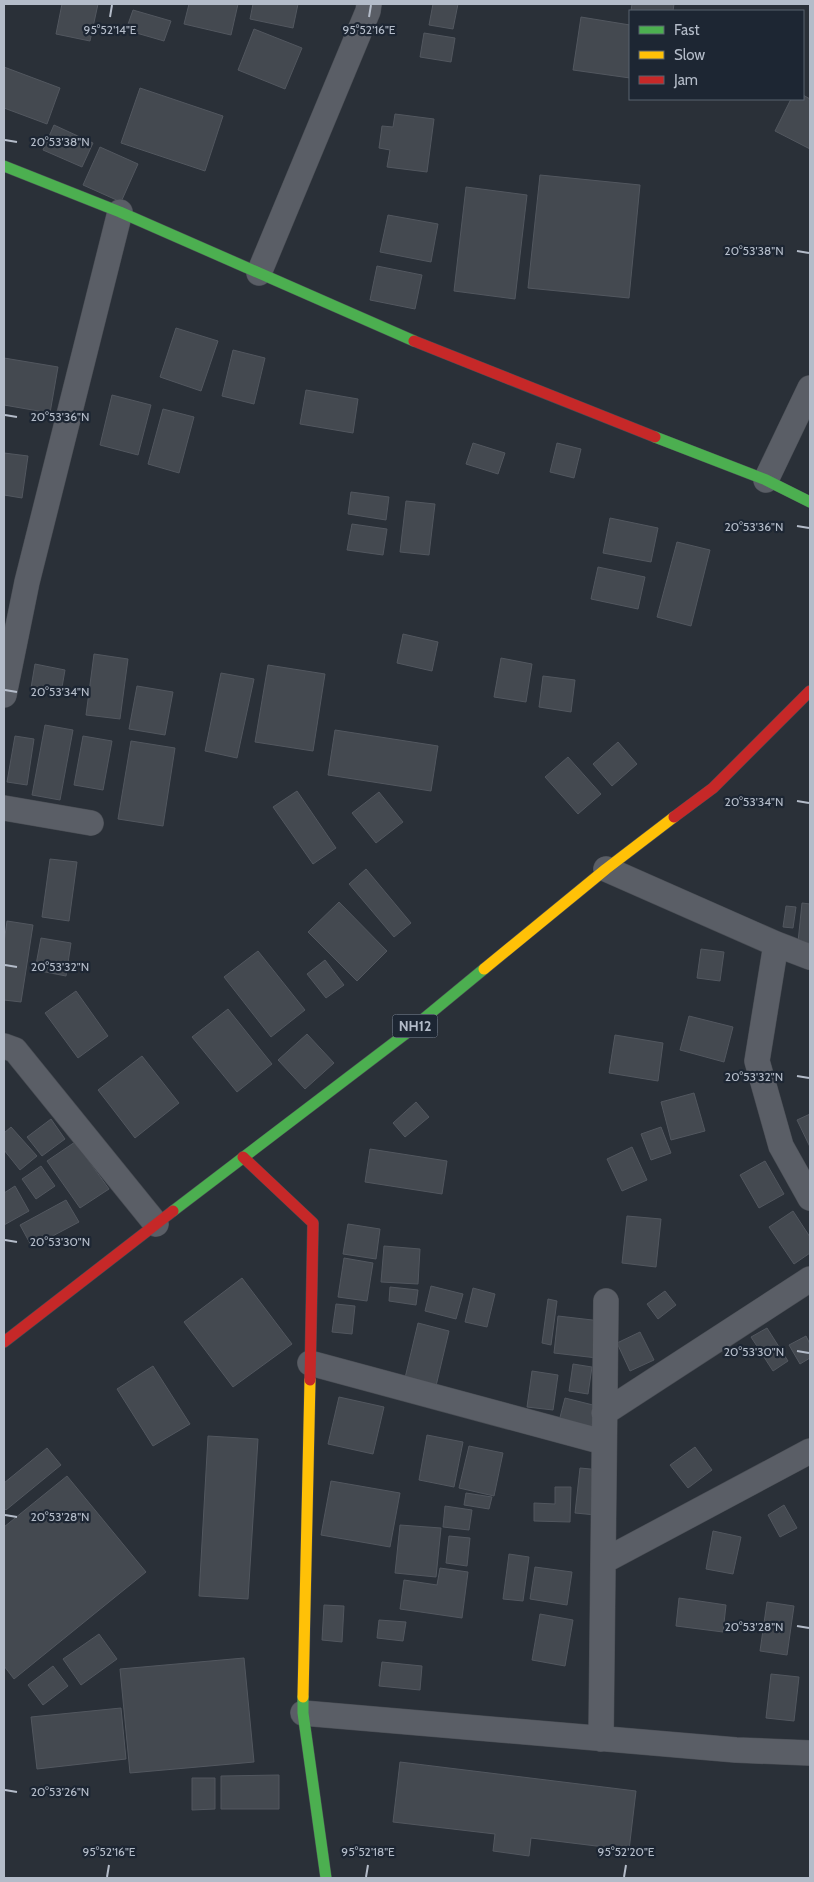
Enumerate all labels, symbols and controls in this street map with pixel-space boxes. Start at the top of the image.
legend [629,10,804,100]
text: Fast [674,21,699,39]
text: 95°52'14"E [84,22,137,37]
text: 95°52'16"E [343,22,396,37]
text: Slow [674,46,705,64]
text: Jam [673,71,698,89]
text: 20°53'38"N [30,134,90,149]
text: 20°53'38"N [724,243,784,258]
text: 20°53'36"N [31,409,89,424]
text: 20°53'36"N [725,519,783,534]
text: 20°53'34"N [31,684,89,699]
text: 20°53'34"N [725,794,783,809]
text: 20°53'32"N [31,959,89,974]
road number: NH12 [392,1014,438,1038]
text: 20°53'32"N [725,1069,783,1084]
text: 20°53'30"N [30,1234,90,1249]
text: 20°53'30"N [724,1344,784,1359]
text: 20°53'28"N [30,1509,90,1524]
text: 20°53'28"N [724,1619,784,1634]
text: 20°53'26"N [31,1784,89,1799]
text: 95°52'16"E [83,1844,136,1859]
text: 95°52'18"E [341,1844,395,1859]
text: 95°52'20"E [598,1844,655,1859]

